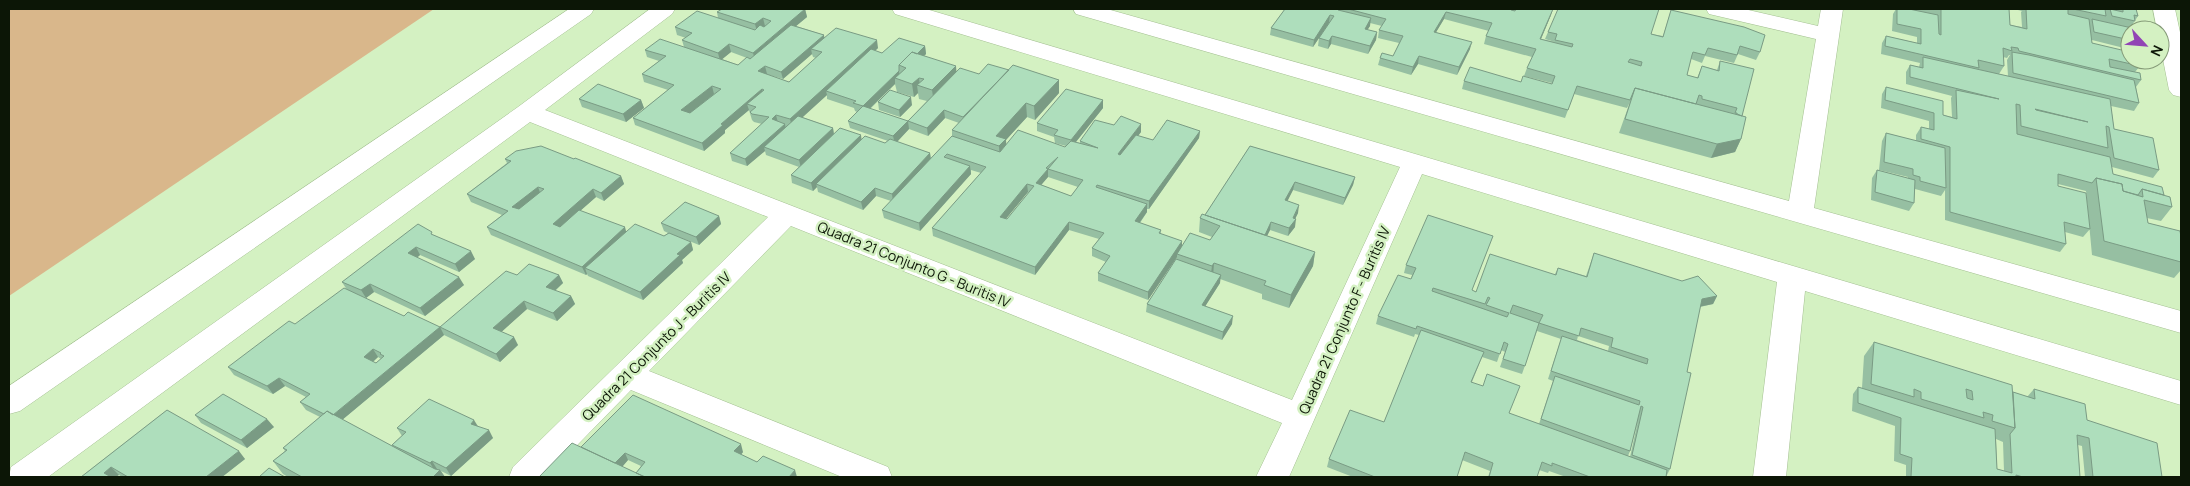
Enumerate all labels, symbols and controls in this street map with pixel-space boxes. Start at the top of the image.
north arrow [2120,20,2170,70]
text: N [2146,42,2168,60]
street label: Quadra 21 Conjunto G - Buritis IV [815,216,1014,312]
street label: Quadra 21 Conjunto F - Buritis IV [1294,223,1394,417]
street label: Quadra 21 Conjunto J - Buritis IV [577,267,735,425]

